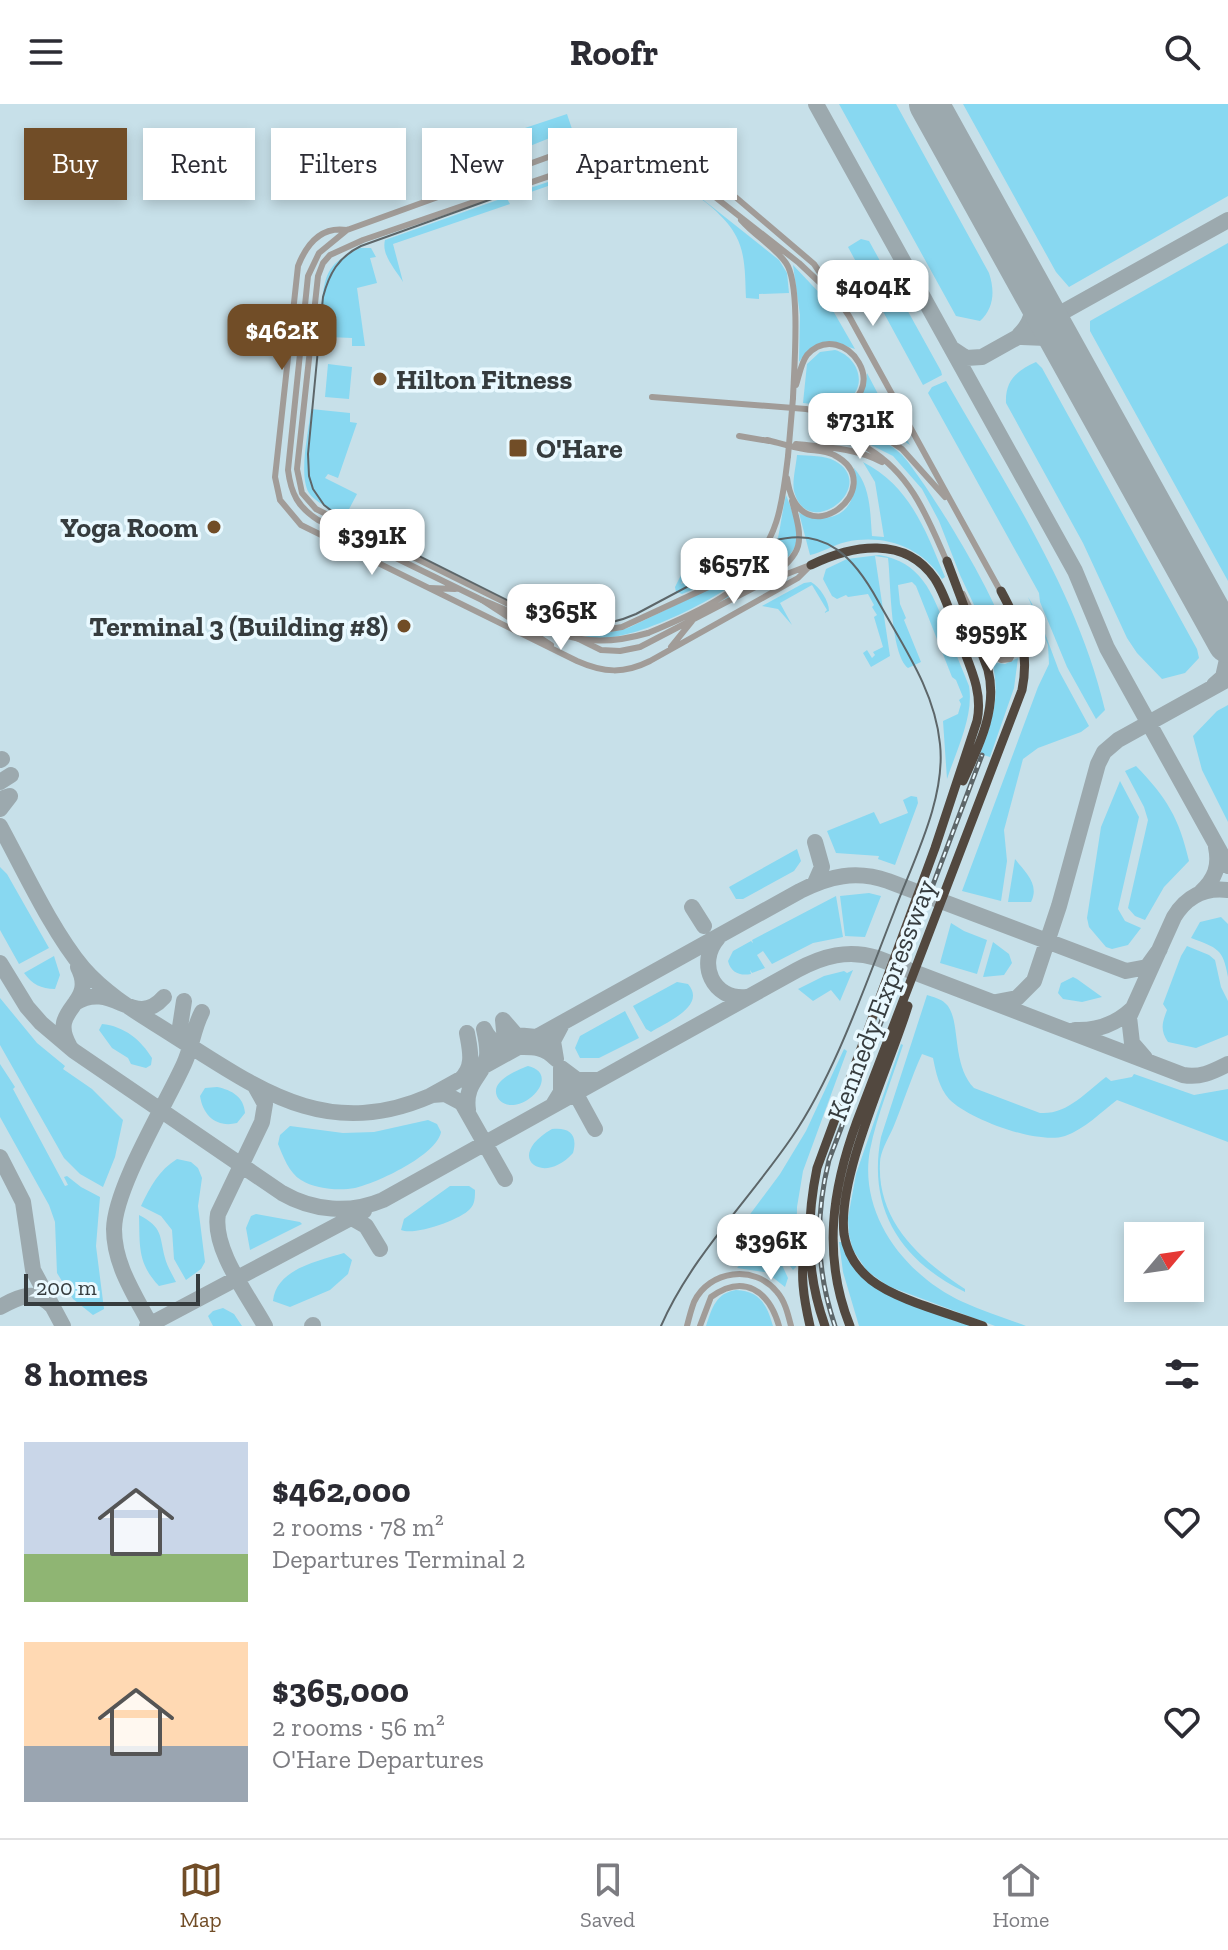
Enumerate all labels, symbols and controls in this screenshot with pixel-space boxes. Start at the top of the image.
icon: menu [24,30,68,74]
icon: search [1160,30,1204,74]
text: Roofr [570,31,658,74]
chip: Buy [24,128,127,200]
chip: Rent [143,128,255,200]
chip: Filters [271,128,406,200]
chip: New [422,128,532,200]
chip: Apartment [548,128,737,200]
pin: $404K [817,260,929,328]
text: $404K [836,270,910,302]
pin: $462K [226,304,338,372]
text: $462K [245,314,319,346]
place label: Hilton Fitness [396,363,572,396]
marker: Hilton Fitness [371,370,389,388]
pin: $731K [804,393,916,461]
text: $731K [826,403,894,435]
place label: O'Hare [536,432,623,465]
marker: O'Hare [507,437,529,459]
pin: $391K [316,509,428,577]
place label: Yoga Room [60,511,198,544]
marker: Yoga Room [205,518,223,536]
text: $391K [338,519,406,551]
pin: $657K [678,538,790,606]
text: $657K [699,548,769,580]
pin: $365K [505,584,617,652]
text: $365K [525,594,597,626]
pin: $959K [935,605,1047,673]
place label: Terminal 3 (Building #8) [89,610,388,643]
text: $959K [955,615,1027,647]
marker: Terminal 3 (Building #8) [395,617,413,635]
street label: Kennedy Expressway [820,874,943,1125]
pin: $396K [715,1214,827,1282]
north arrow [1124,1222,1204,1302]
map controls [1124,1222,1204,1302]
text: $396K [735,1224,807,1256]
scale bar [24,1270,200,1306]
text: 200 m [36,1274,97,1301]
icon: filters [1160,1352,1204,1396]
text: 8 homes [24,1354,148,1395]
text: $462,000 [272,1470,411,1511]
icon: home [88,1474,184,1570]
icon: heart [1160,1500,1204,1544]
text: 2 rooms · 78 m² [272,1511,444,1543]
text: Departures Terminal 2 [272,1543,526,1575]
text: $365,000 [272,1670,409,1711]
icon: home [88,1674,184,1770]
icon: heart [1160,1700,1204,1744]
text: 2 rooms · 56 m² [272,1711,445,1743]
text: O'Hare Departures [272,1743,484,1775]
tab: Map [179,1858,223,1933]
tab: Saved [580,1858,635,1933]
tab: Home [993,1858,1049,1933]

